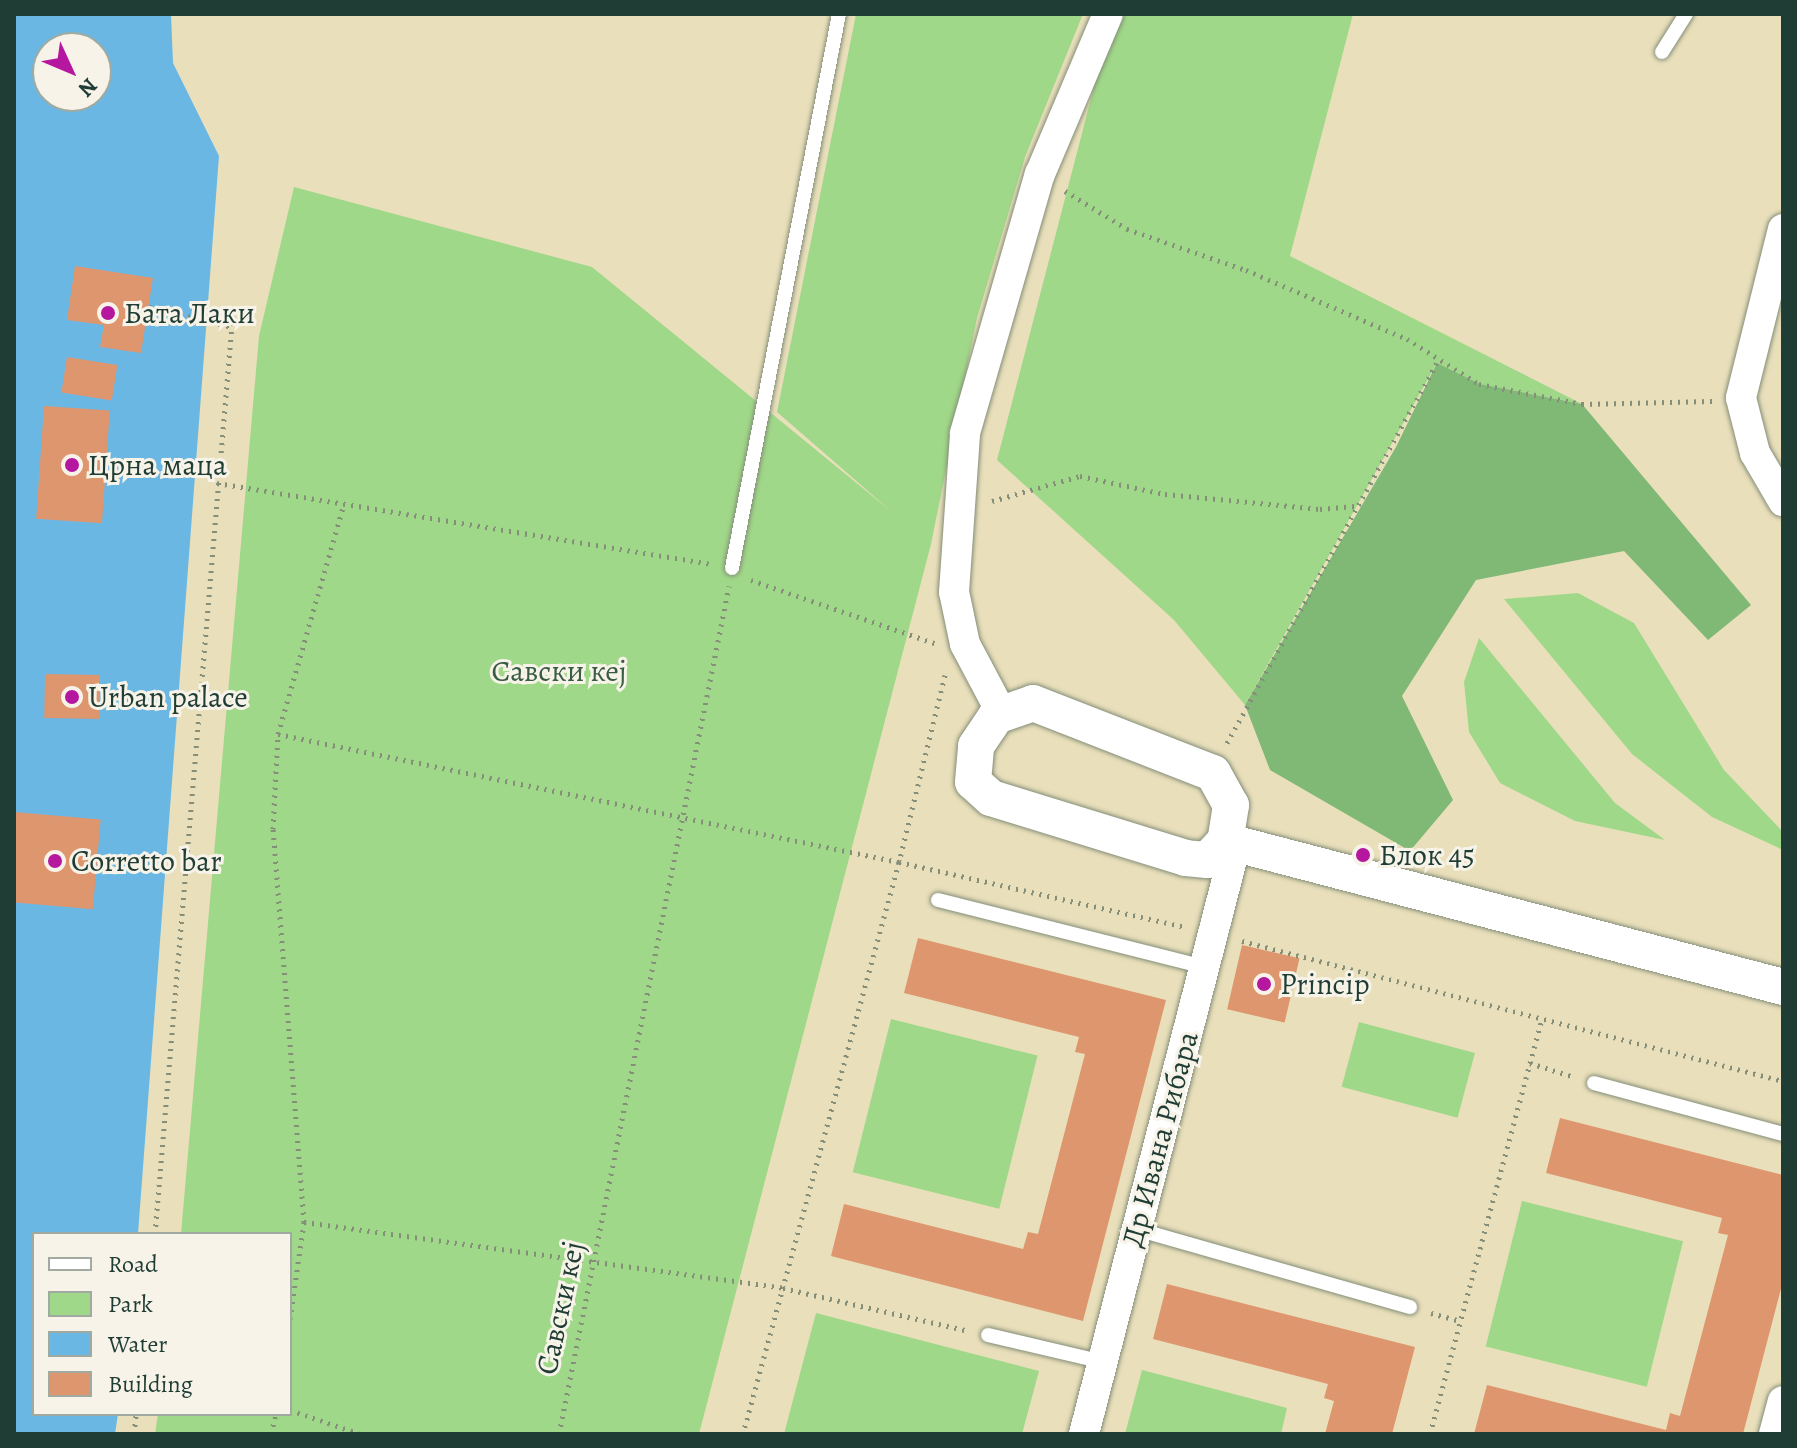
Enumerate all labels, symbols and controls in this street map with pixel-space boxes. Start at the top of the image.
north arrow [32,32,112,112]
text: N [71,71,104,103]
place label: Бата Лаки [124,295,255,331]
marker: Бата Лаки [99,304,117,322]
place label: Црна маца [88,447,227,483]
marker: Црна маца [63,456,81,474]
park label: Савски кеј [491,653,627,689]
place label: Urban palace [88,679,248,715]
marker: Urban palace [63,688,81,706]
place label: Блок 45 [1379,837,1475,873]
place label: Corretto bar [71,843,222,879]
marker: Блок 45 [1354,846,1372,864]
marker: Corretto bar [46,852,64,870]
place label: Princip [1280,966,1370,1002]
marker: Princip [1255,975,1273,993]
street label: Др Ивана Рибара [1114,1027,1206,1251]
legend [32,1232,292,1416]
street label: Савски кеј [528,1238,592,1378]
text: Road [108,1248,158,1280]
text: Park [108,1288,153,1320]
text: Water [108,1328,168,1360]
text: Building [108,1368,193,1400]

